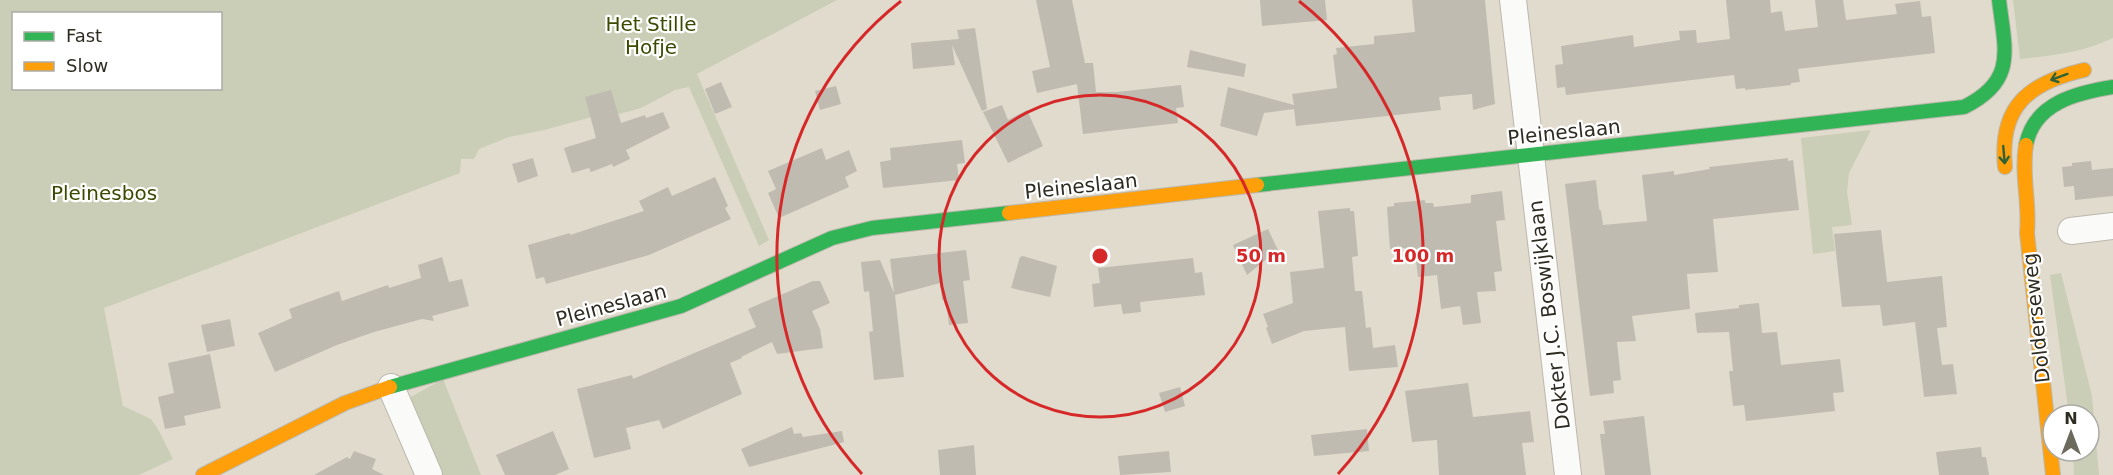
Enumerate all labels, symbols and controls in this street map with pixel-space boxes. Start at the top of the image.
legend [12,12,222,90]
park label: Het Stille Hofje [605,12,697,59]
text: Fast [66,25,102,46]
text: Slow [66,55,108,76]
one-way arrow [2050,72,2069,83]
street label: Pleineslaan [1506,114,1622,150]
one-way arrow [1999,145,2010,165]
street label: Pleineslaan [1023,168,1139,204]
park label: Pleinesbos [51,181,157,205]
street label: Dokter J.C. Boswijklaan [1523,199,1575,431]
text: 50 m [1236,245,1286,266]
text: 100 m [1392,245,1454,266]
centre of rings [1090,246,1110,266]
street label: Dolderseweg [2017,252,2055,384]
street label: Pleineslaan [553,279,669,331]
north arrow [2041,403,2101,463]
text: N [2064,409,2078,428]

